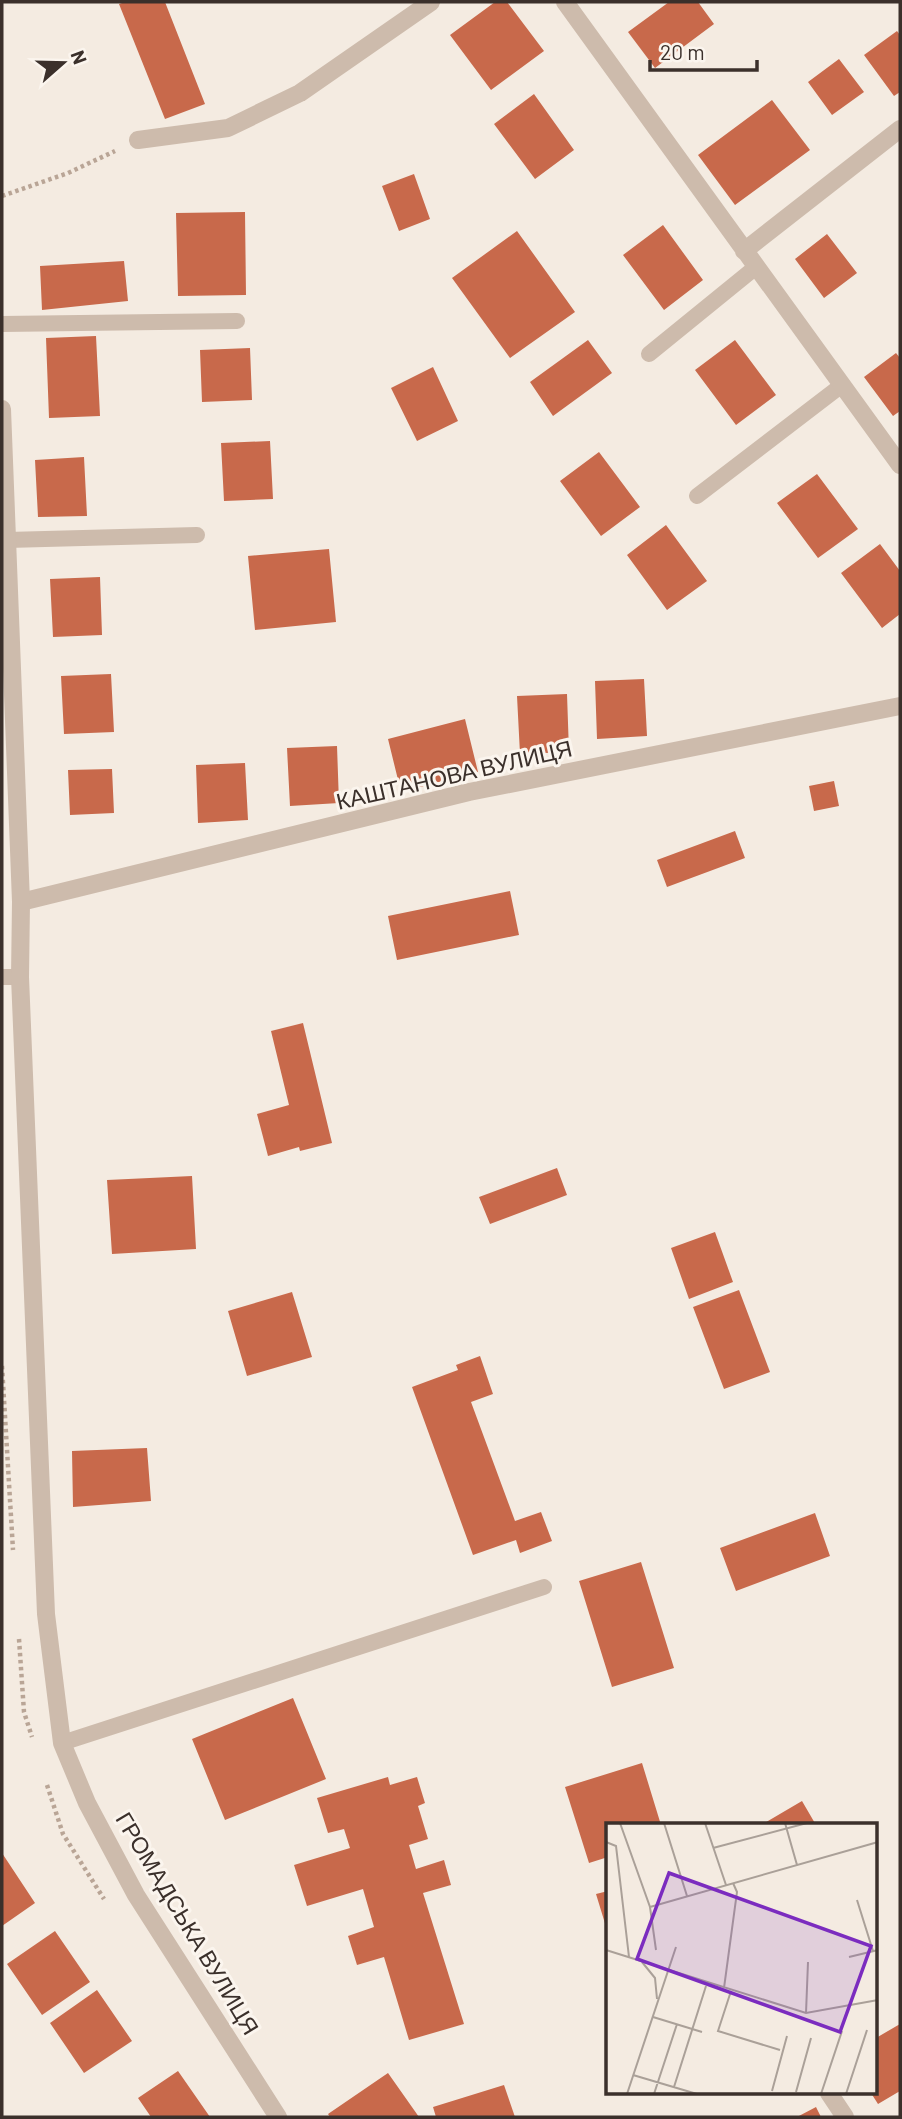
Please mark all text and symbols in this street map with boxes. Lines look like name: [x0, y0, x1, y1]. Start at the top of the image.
north arrow: [28, 28, 98, 98]
scale bar: [650, 28, 757, 72]
text: 20 m: [660, 39, 705, 64]
text: N: [66, 47, 92, 67]
street label: КАШТАНОВА ВУЛИЦЯ: [333, 733, 575, 815]
street label: ГРОМАДСЬКА ВУЛИЦЯ: [110, 1807, 266, 2039]
inset map: [606, 1823, 878, 2094]

